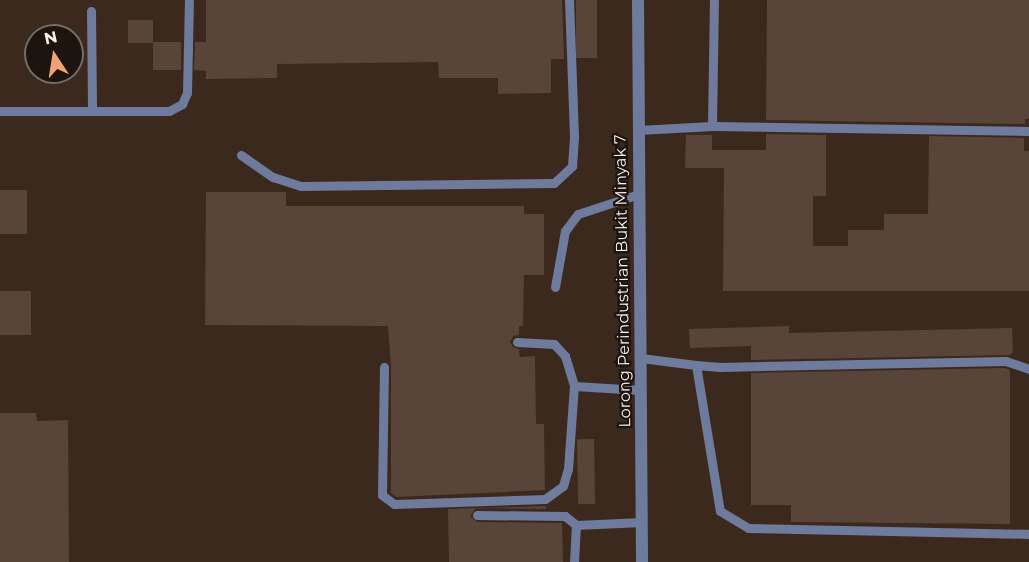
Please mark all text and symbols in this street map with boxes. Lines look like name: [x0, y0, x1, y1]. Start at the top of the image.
north arrow: [24, 24, 84, 84]
text: N: [42, 27, 59, 48]
street label: Lorong Perindustrian Bukit Minyak 7: [611, 134, 635, 428]

